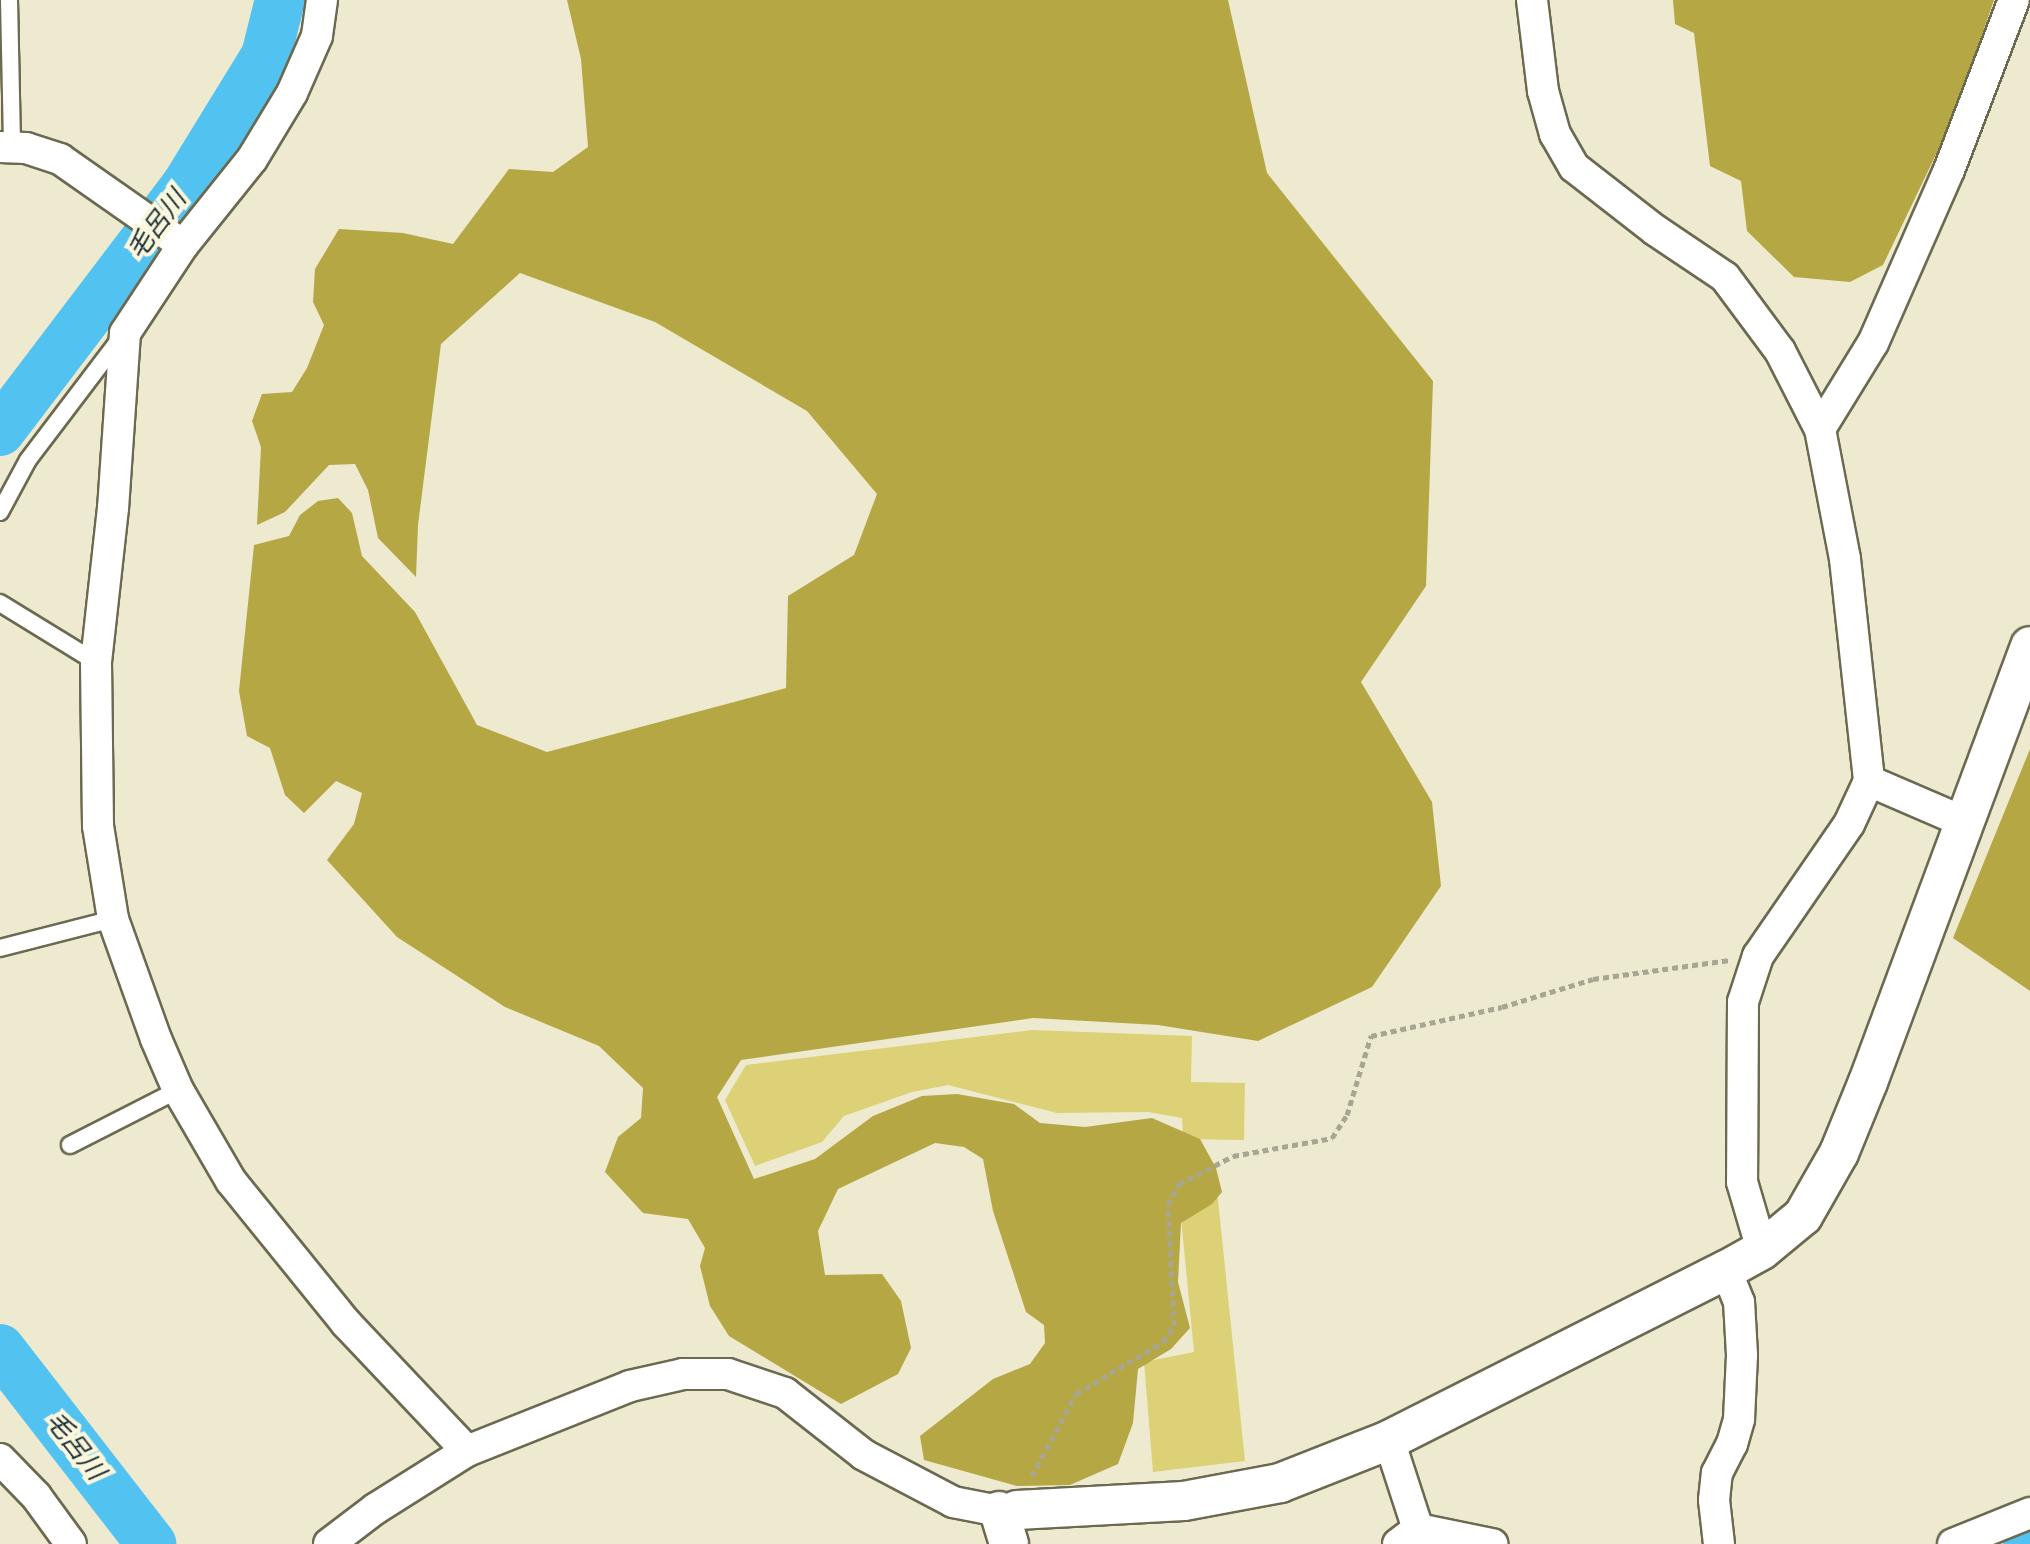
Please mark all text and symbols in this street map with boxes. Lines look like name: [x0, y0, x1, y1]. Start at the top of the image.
water label: 毛呂川: [121, 184, 193, 266]
water label: 毛呂川: [39, 1406, 111, 1486]

